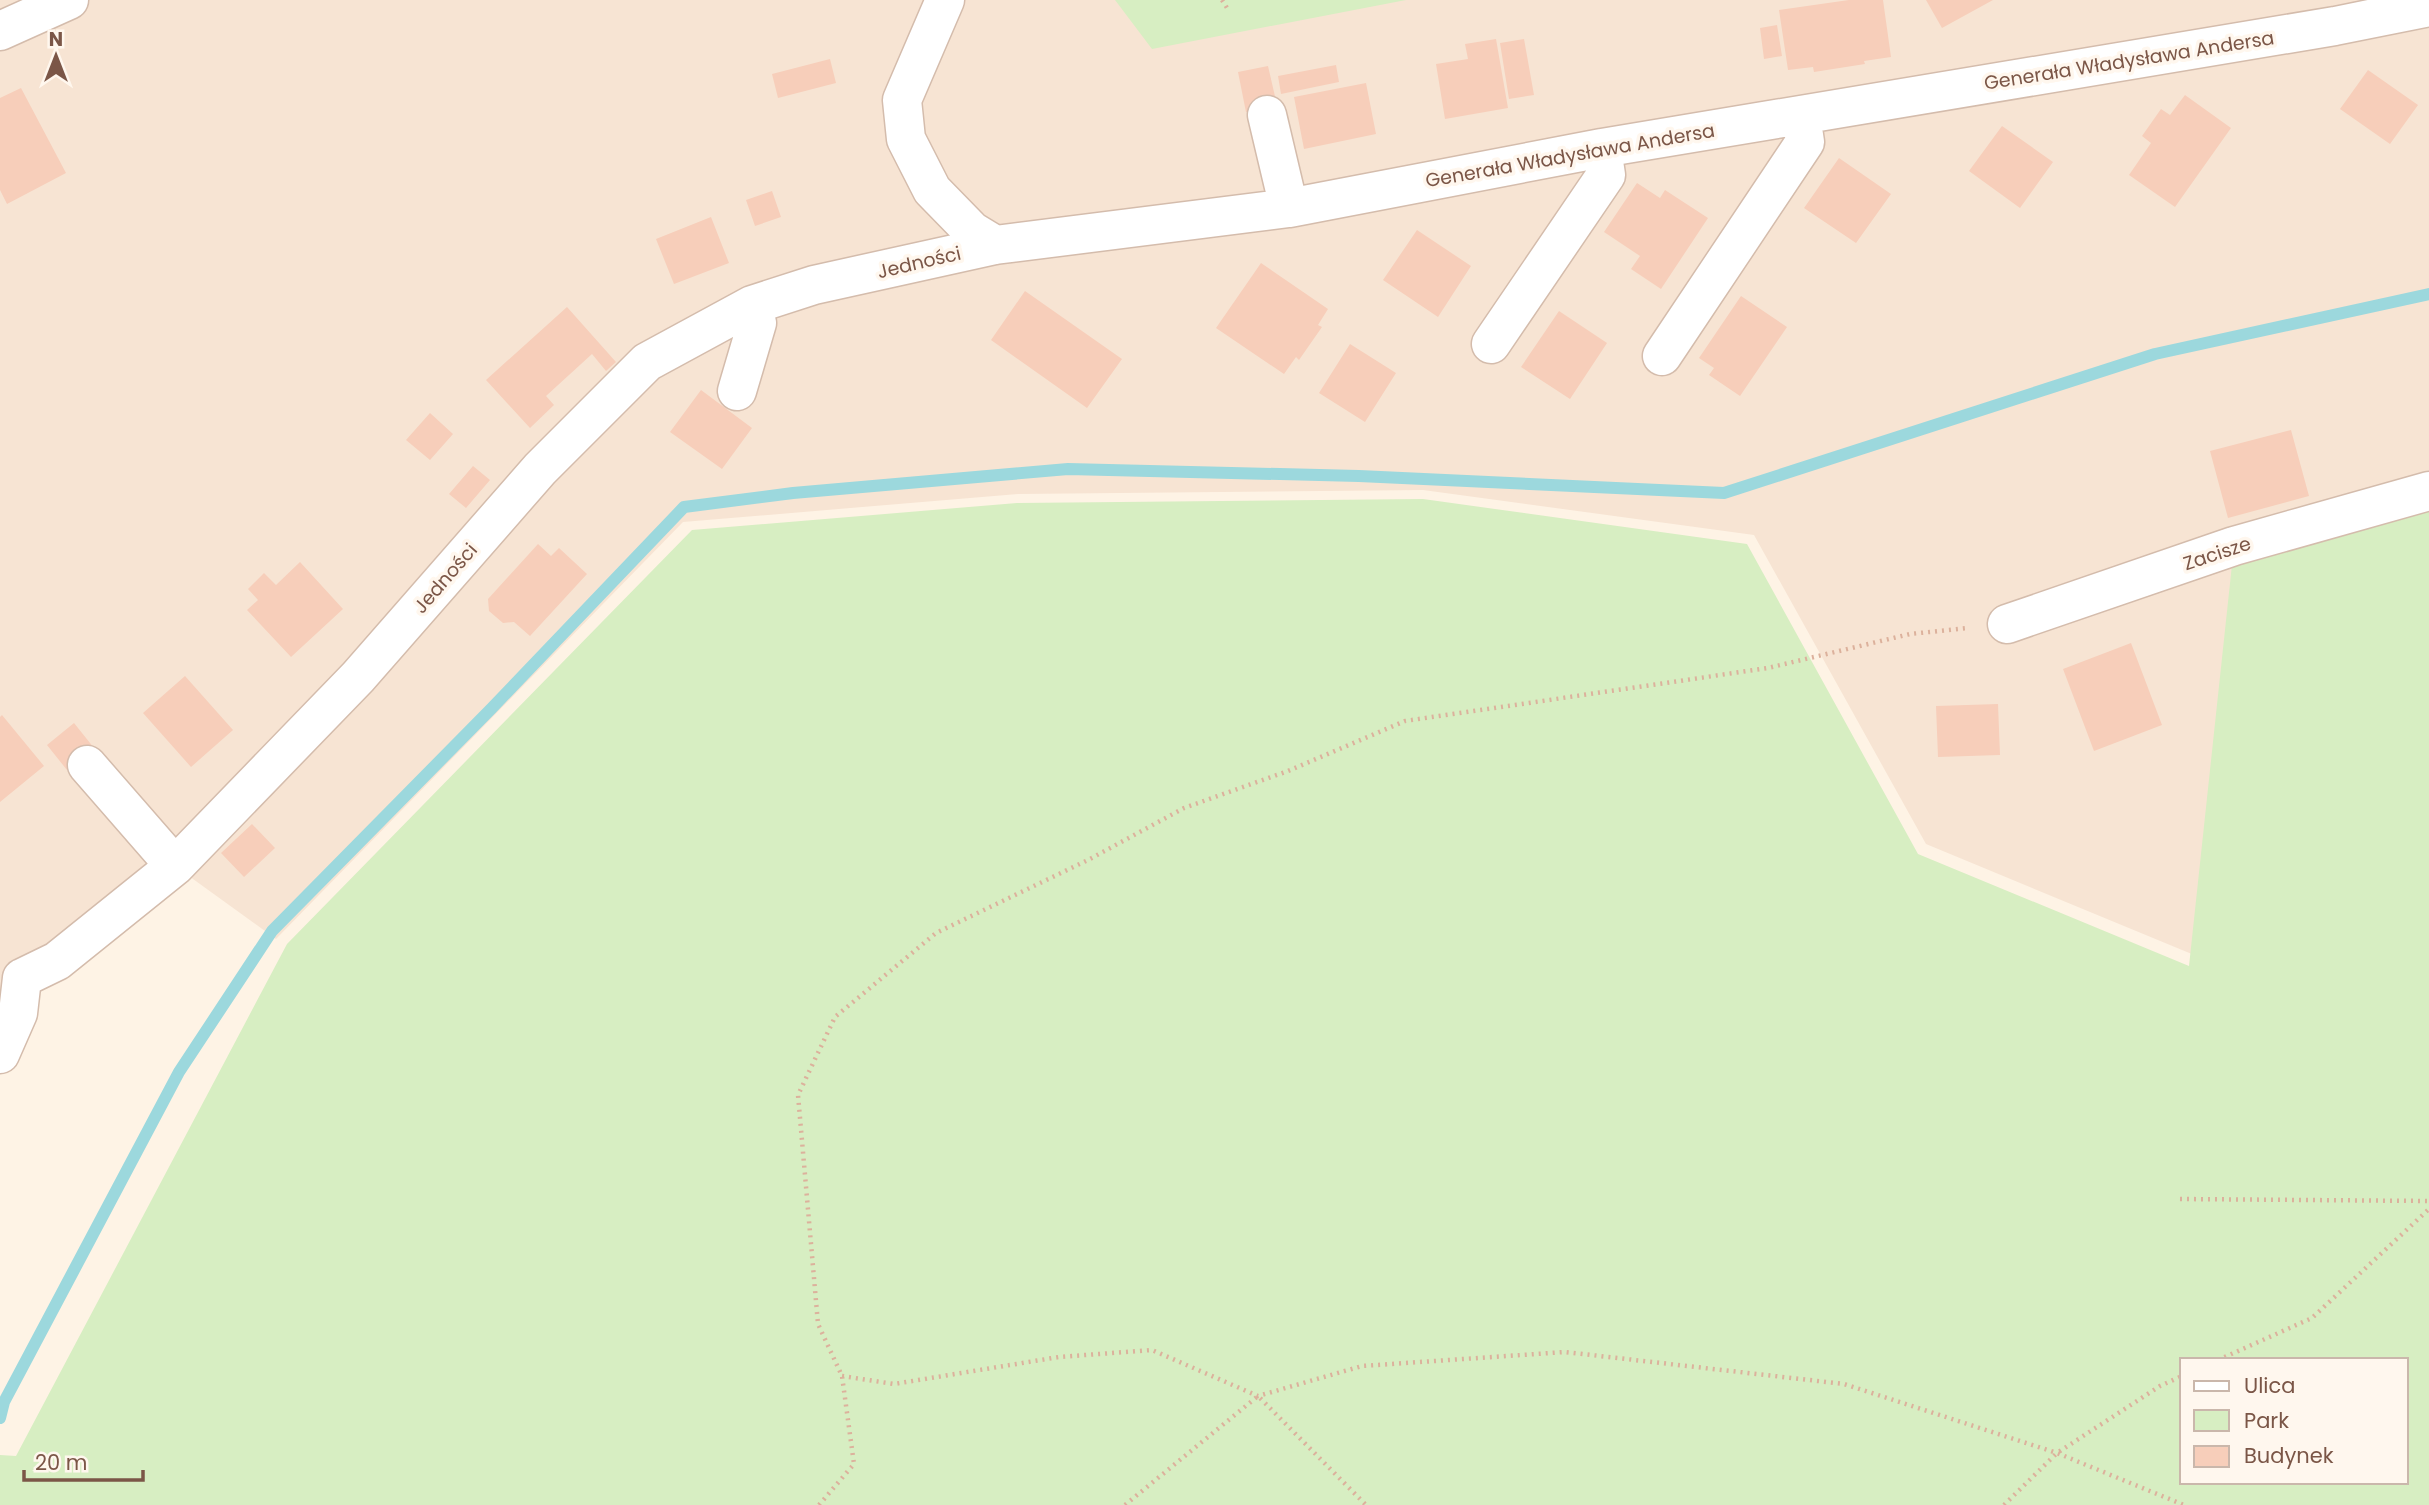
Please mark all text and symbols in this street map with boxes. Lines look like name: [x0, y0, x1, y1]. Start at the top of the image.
north arrow: [21, 21, 91, 91]
street label: Generała Władysława Andersa: [1982, 24, 2276, 97]
text: N: [49, 26, 63, 53]
street label: Generała Władysława Andersa: [1423, 117, 1717, 194]
street label: Jedności: [875, 240, 964, 285]
street label: Zacisze: [2180, 530, 2254, 577]
street label: Jedności: [407, 537, 483, 619]
legend: [2180, 1358, 2408, 1484]
text: Ulica: [2244, 1371, 2295, 1400]
text: Park: [2244, 1406, 2289, 1435]
scale bar: [24, 1438, 144, 1482]
text: Budynek: [2244, 1441, 2334, 1470]
text: 20 m: [35, 1448, 88, 1477]

